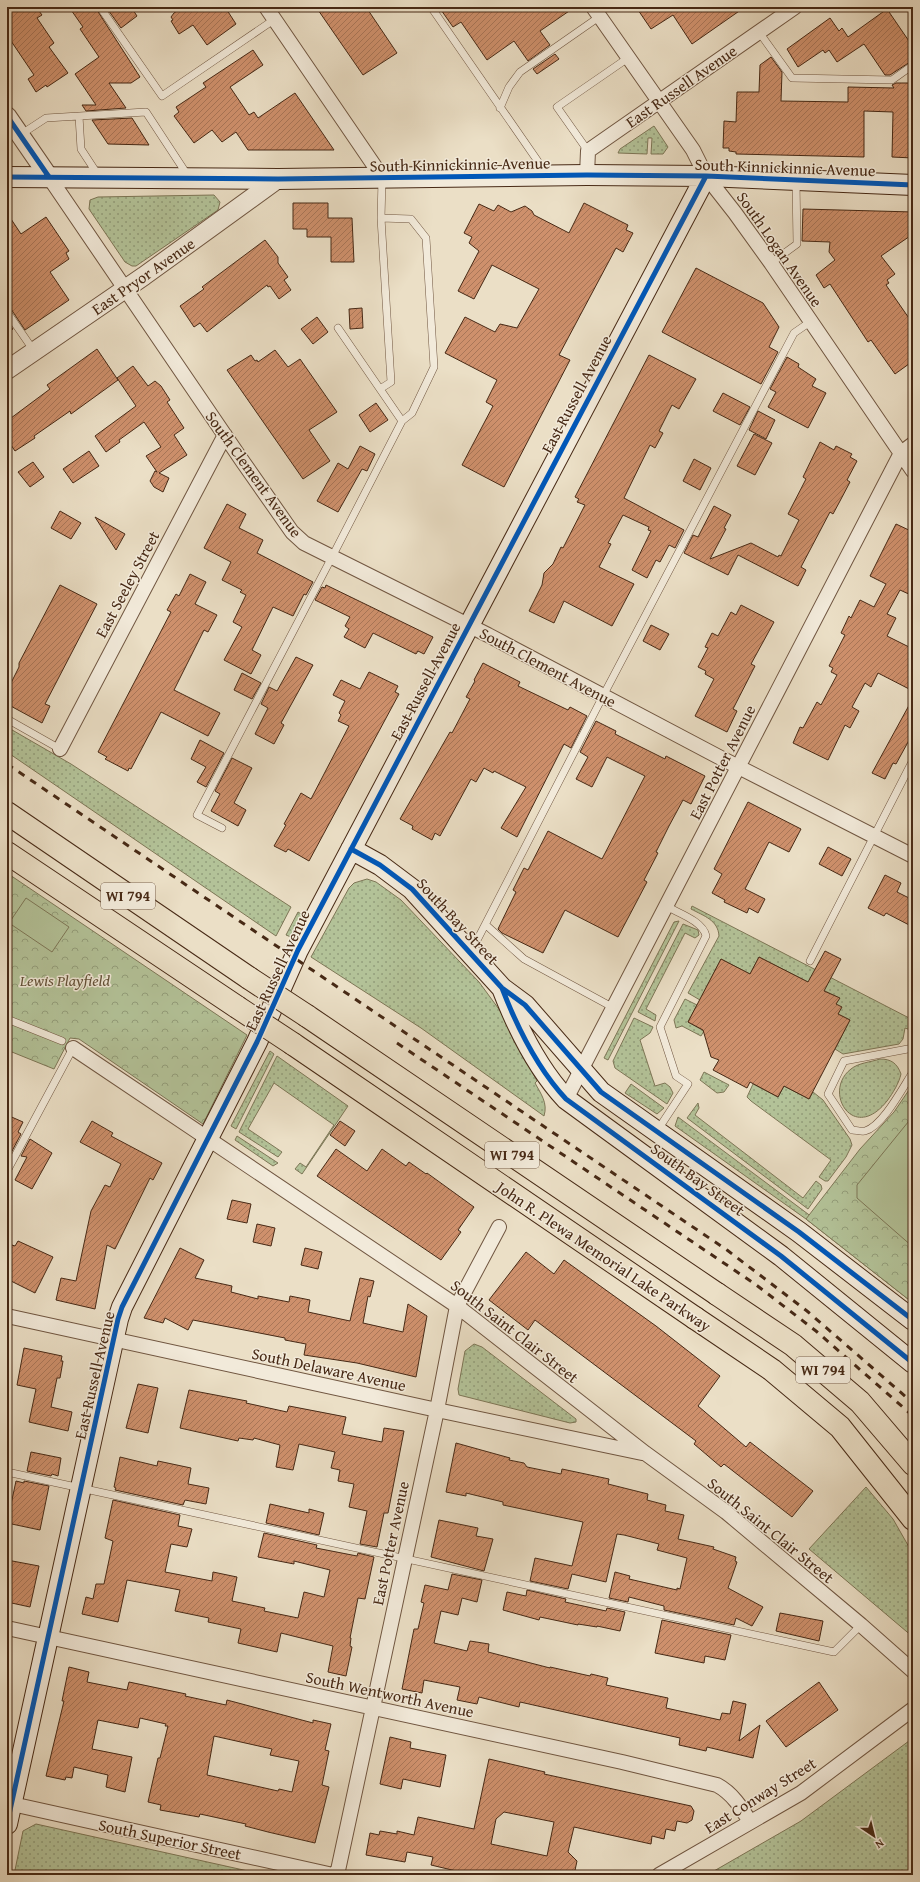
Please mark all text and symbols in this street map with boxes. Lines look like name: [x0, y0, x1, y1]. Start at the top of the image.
street label: East Russell Avenue: [620, 39, 742, 133]
street label: South Kinnickinnic Avenue: [369, 150, 551, 178]
street label: South Kinnickinnic Avenue: [694, 152, 876, 182]
street label: South Logan Avenue: [731, 186, 829, 312]
street label: East Pryor Avenue: [86, 231, 200, 321]
street label: East Russell Avenue: [535, 331, 617, 457]
street label: South Clement Avenue: [200, 406, 308, 542]
street label: East Seeley Street: [89, 526, 165, 642]
street label: East Russell Avenue: [384, 618, 466, 744]
street label: South Clement Avenue: [476, 621, 620, 713]
street label: East Potter Avenue: [683, 700, 761, 824]
street label: South Bay Street: [411, 872, 505, 970]
road number: WI 794: [101, 883, 155, 909]
street label: East Russell Avenue: [238, 906, 316, 1034]
park label: Lewis Playfield: [19, 968, 111, 992]
street label: South Bay Street: [646, 1137, 750, 1222]
road number: WI 794: [485, 1142, 539, 1168]
street label: John R. Plewa Memorial Lake Parkway: [490, 1174, 716, 1337]
street label: South Saint Clair Street: [446, 1273, 584, 1389]
street label: East Russell Avenue: [68, 1309, 120, 1441]
street label: South Delaware Avenue: [250, 1341, 408, 1397]
road number: WI 794: [796, 1357, 850, 1383]
street label: South Saint Clair Street: [703, 1471, 840, 1589]
street label: East Potter Avenue: [365, 1479, 415, 1607]
street label: South Wentworth Avenue: [304, 1664, 476, 1724]
street label: East Conway Street: [700, 1751, 821, 1839]
street label: South Superior Street: [96, 1812, 244, 1866]
north arrow: [854, 1816, 894, 1856]
text: N: [872, 1836, 887, 1853]

